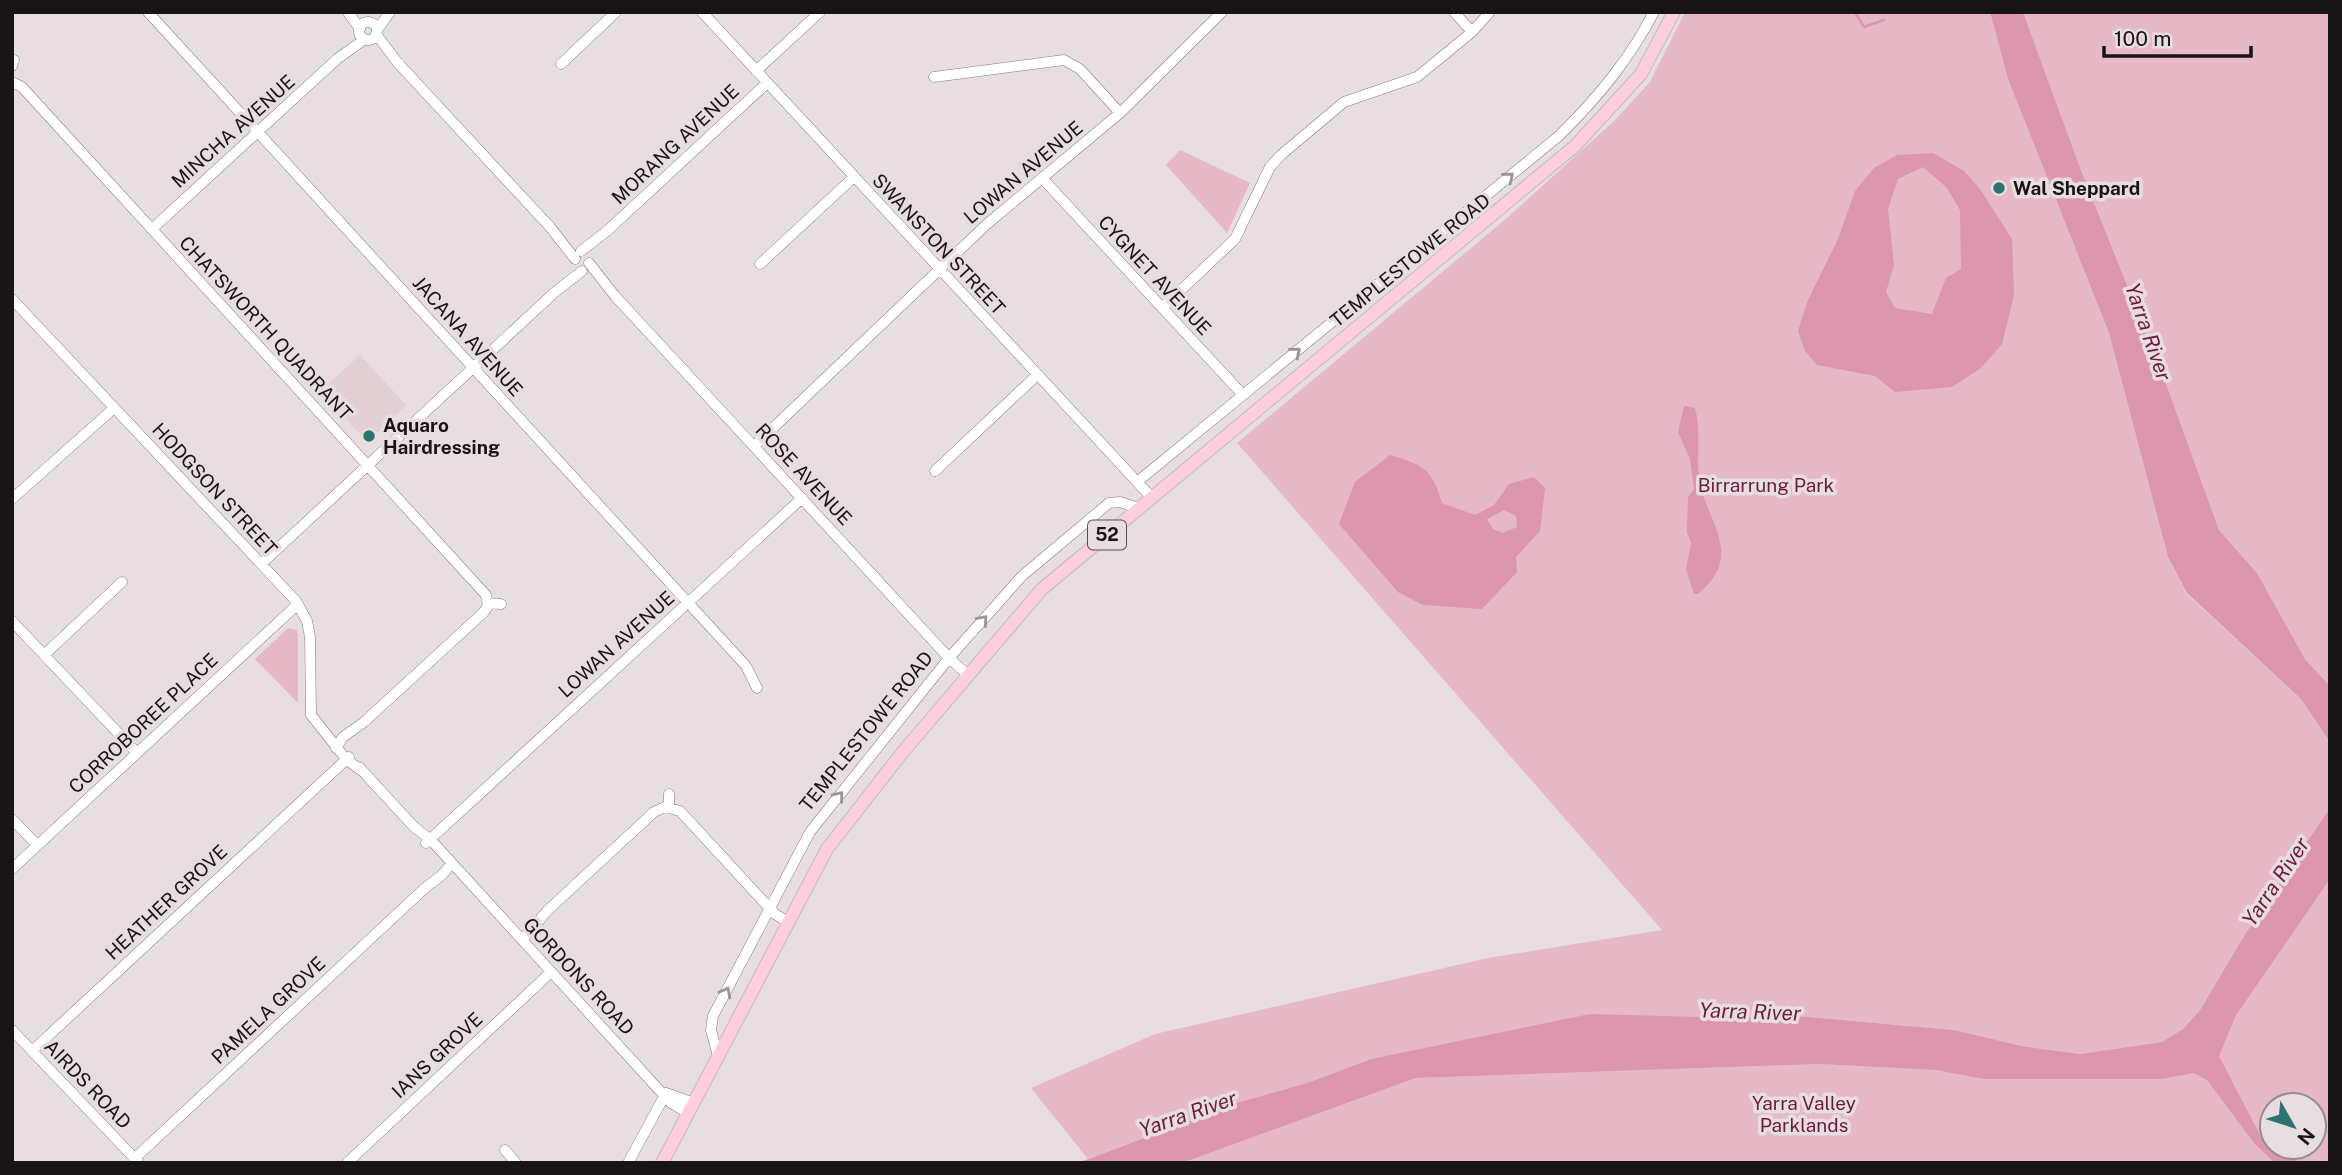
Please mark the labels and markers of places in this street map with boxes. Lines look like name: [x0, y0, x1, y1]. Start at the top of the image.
place label: Wal Sheppard: [2013, 177, 2140, 199]
marker: Wal Sheppard: [1991, 180, 2007, 196]
place label: Aquaro Hairdressing: [383, 414, 500, 458]
marker: Aquaro Hairdressing: [361, 428, 377, 444]

